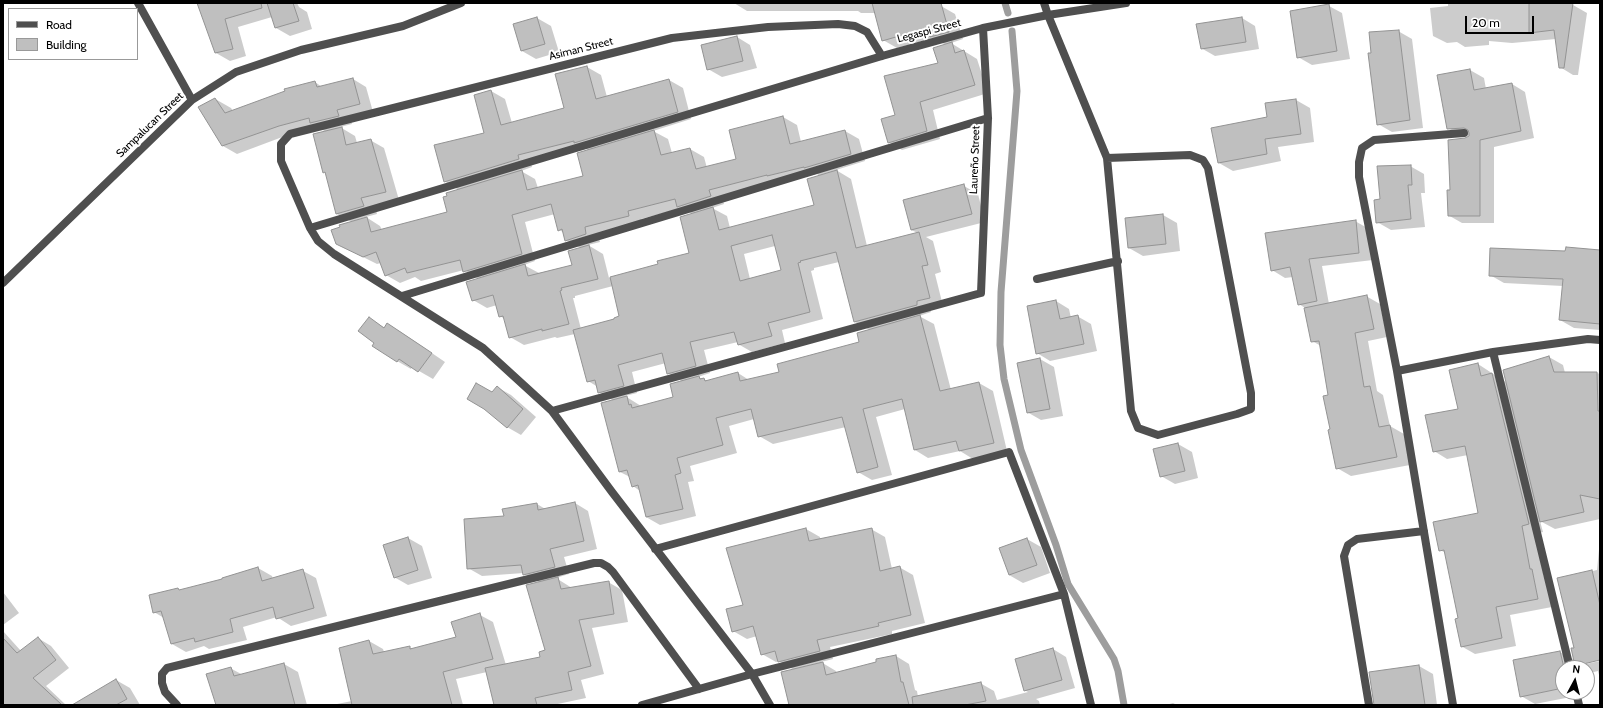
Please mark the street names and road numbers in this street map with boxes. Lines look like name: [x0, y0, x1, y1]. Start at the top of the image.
street label: Legaspi Street: [896, 16, 962, 46]
street label: Asiman Street: [548, 35, 614, 63]
street label: Sampalucan Street: [114, 90, 186, 160]
street label: Laureño Street: [967, 126, 983, 194]

